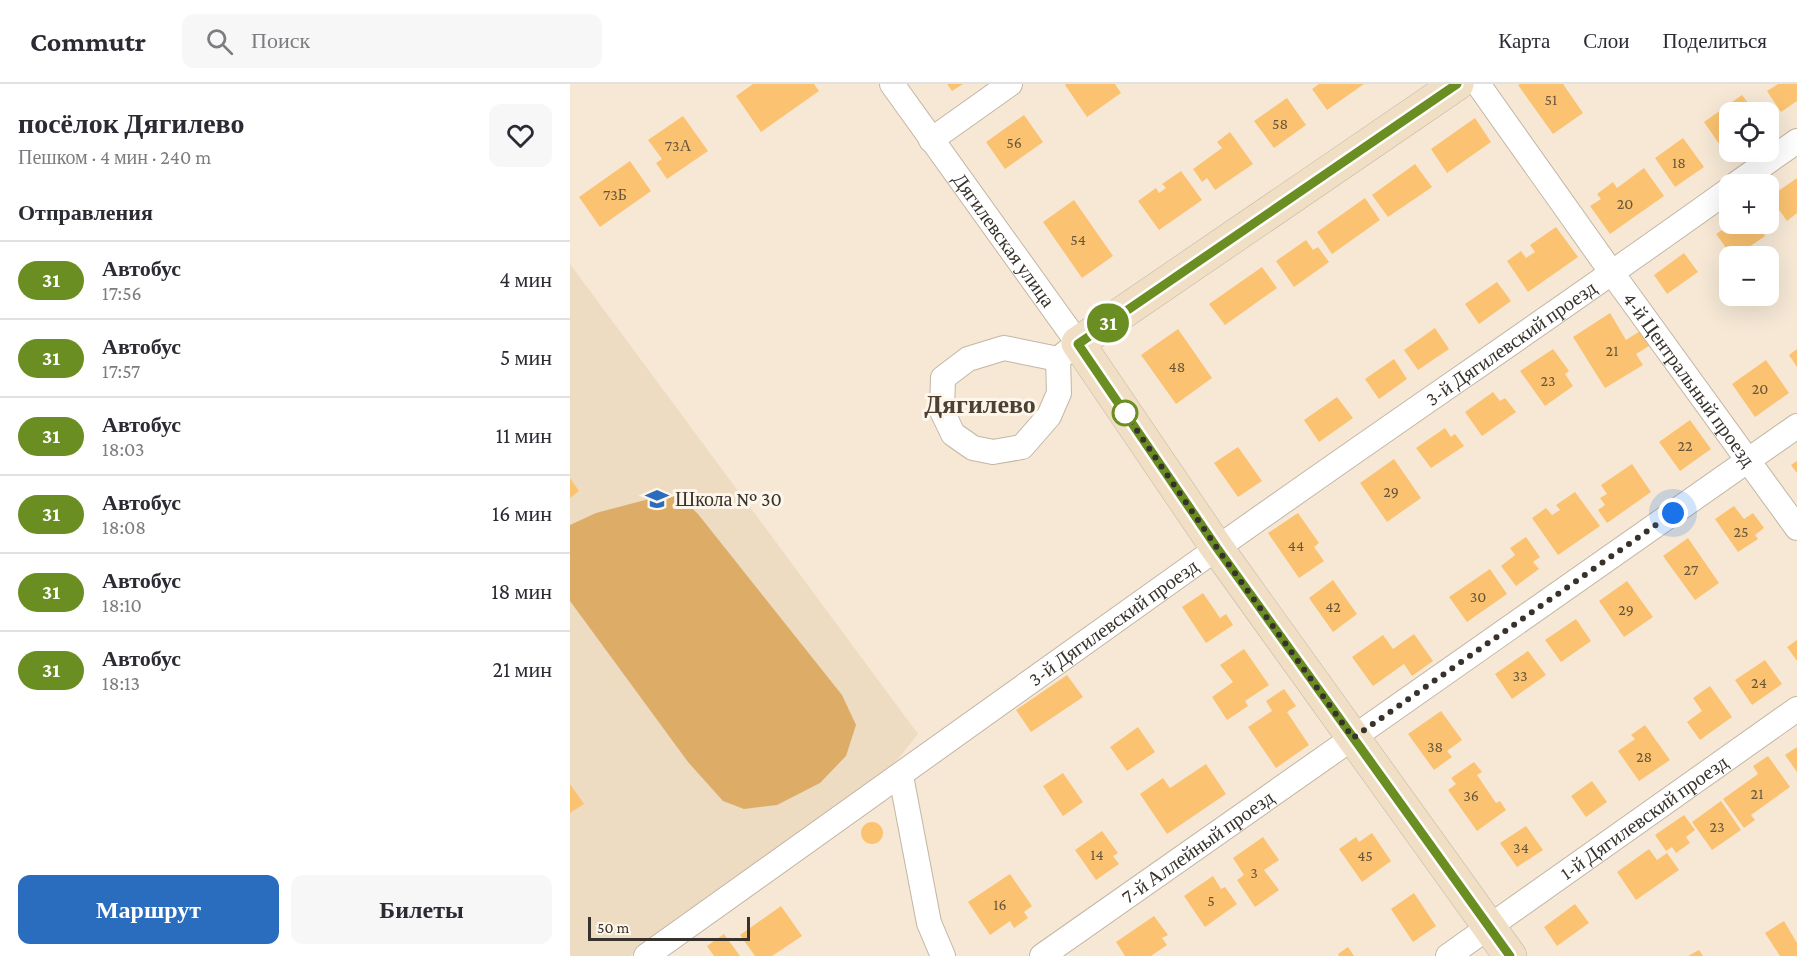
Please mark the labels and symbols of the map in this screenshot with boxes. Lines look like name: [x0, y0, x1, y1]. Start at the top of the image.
house number: 51: [1545, 91, 1557, 108]
house number: 58: [1272, 115, 1288, 132]
house number: 56: [1006, 134, 1022, 151]
house number: 73А: [665, 137, 692, 154]
house number: 18: [1672, 154, 1686, 171]
street label: Дягилевская улица: [948, 169, 1060, 311]
house number: 73Б: [603, 186, 627, 203]
house number: 20: [1617, 195, 1633, 212]
house number: 54: [1070, 231, 1086, 248]
street label: 3-й Дягилевский проезд: [1421, 276, 1601, 410]
street label: 4-й Центральный проезд: [1619, 288, 1760, 471]
line badge: 31: [1081, 304, 1135, 342]
house number: 21: [1606, 342, 1618, 359]
house number: 48: [1169, 358, 1185, 375]
house number: 23: [1540, 372, 1556, 389]
house number: 20: [1752, 380, 1768, 397]
district label: Дягилево: [924, 390, 1036, 419]
unlabelled marker: [1112, 400, 1138, 426]
house number: 22: [1677, 437, 1693, 454]
house number: 29: [1383, 483, 1399, 500]
school or university icon: Школа № 30: [644, 486, 670, 512]
place label: Школа № 30: [675, 488, 782, 510]
your location: [1658, 498, 1688, 528]
house number: 25: [1733, 523, 1749, 540]
house number: 44: [1288, 537, 1304, 554]
street label: 3-й Дягилевский проезд: [1024, 555, 1203, 690]
house number: 27: [1684, 561, 1699, 578]
house number: 30: [1470, 588, 1486, 605]
house number: 42: [1325, 598, 1341, 615]
house number: 29: [1618, 601, 1634, 618]
house number: 33: [1512, 667, 1528, 684]
house number: 24: [1751, 674, 1767, 691]
house number: 38: [1427, 738, 1443, 755]
house number: 28: [1636, 748, 1652, 765]
street label: 1-й Дягилевский проезд: [1556, 751, 1732, 884]
house number: 21: [1751, 785, 1763, 802]
street label: 7-й Аллейный проезд: [1117, 786, 1278, 908]
house number: 36: [1463, 787, 1479, 804]
house number: 23: [1709, 818, 1725, 835]
house number: 34: [1513, 839, 1529, 856]
house number: 14: [1090, 846, 1104, 863]
house number: 45: [1357, 847, 1373, 864]
house number: 3: [1250, 864, 1258, 881]
house number: 5: [1207, 892, 1215, 909]
house number: 16: [993, 896, 1007, 913]
scale bar: [588, 914, 750, 942]

